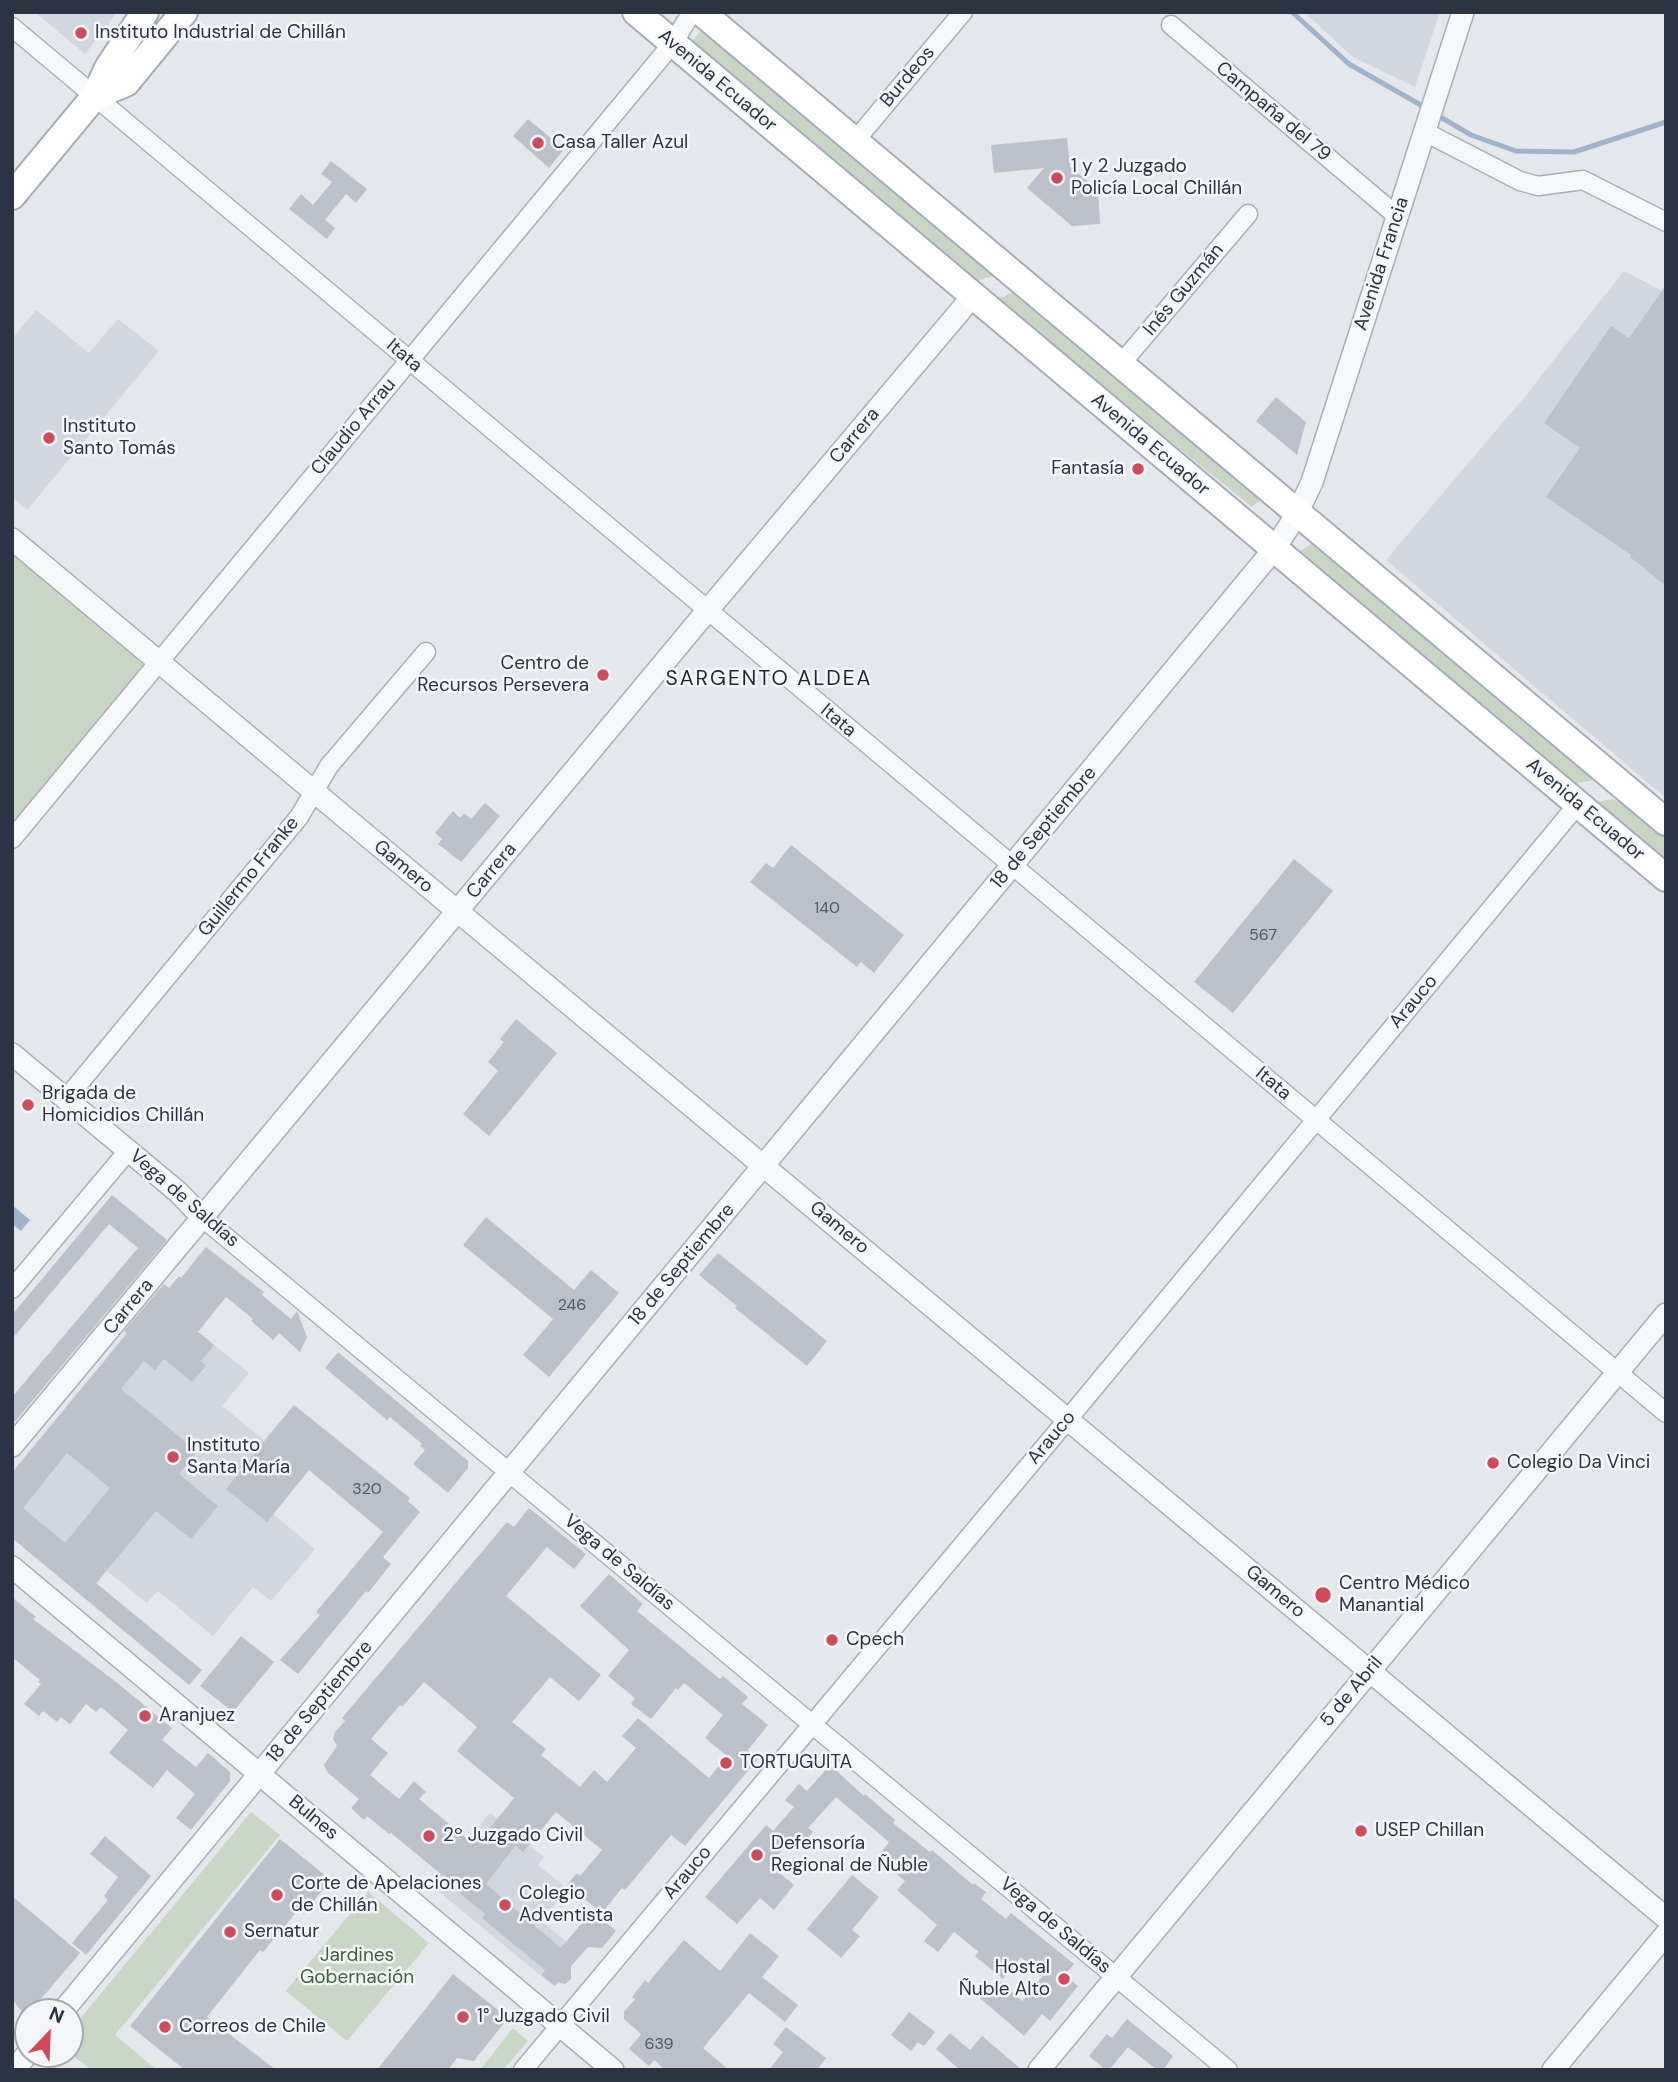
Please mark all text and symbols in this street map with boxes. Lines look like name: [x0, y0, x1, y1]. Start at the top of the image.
place label: Instituto Industrial de Chillán: [95, 22, 346, 44]
marker: Instituto Industrial de Chillán: [73, 25, 89, 41]
street label: Avenida Ecuador: [653, 25, 781, 137]
street label: Burdeos: [876, 42, 940, 112]
street label: Campaña del 79: [1211, 57, 1335, 167]
place label: Casa Taller Azul: [552, 132, 688, 154]
marker: Casa Taller Azul: [530, 135, 546, 151]
place label: 1 y 2 Juzgado Policía Local Chillán: [1071, 156, 1242, 200]
marker: 1 y 2 Juzgado Policía Local Chillán: [1049, 170, 1065, 186]
street label: Avenida Francia: [1350, 194, 1414, 334]
street label: Inés Guzmán: [1139, 239, 1229, 341]
street label: Itata: [381, 334, 427, 378]
street label: Claudio Arrau: [307, 374, 401, 480]
street label: Avenida Ecuador: [1086, 389, 1214, 501]
street label: Carrera: [825, 403, 885, 469]
place label: Instituto Santo Tomás: [63, 416, 176, 460]
marker: Instituto Santo Tomás: [41, 430, 57, 446]
place label: Fantasía: [1051, 458, 1124, 480]
marker: Fantasía: [1130, 461, 1146, 477]
place label: Centro de Recursos Persevera: [417, 653, 589, 697]
district label: SARGENTO ALDEA: [667, 666, 871, 692]
marker: Centro de Recursos Persevera: [595, 667, 611, 683]
street label: Itata: [815, 699, 861, 743]
street label: Avenida Ecuador: [1521, 754, 1649, 866]
street label: 18 de Septiembre: [986, 762, 1102, 894]
street label: Guillermo Franke: [194, 813, 304, 941]
street label: Gamero: [369, 836, 437, 898]
street label: Carrera: [462, 838, 522, 904]
house number: 140: [814, 899, 840, 919]
house number: 567: [1249, 926, 1277, 946]
street label: Arauco: [1385, 971, 1443, 1033]
street label: Itata: [1250, 1062, 1296, 1106]
place label: Brigada de Homicidios Chillán: [42, 1083, 204, 1127]
marker: Brigada de Homicidios Chillán: [20, 1097, 36, 1113]
street label: Vega de Saldías: [125, 1145, 243, 1253]
street label: Gamero: [805, 1197, 873, 1259]
street label: 18 de Septiembre: [624, 1199, 740, 1331]
street label: Carrera: [99, 1274, 159, 1340]
house number: 246: [558, 1296, 586, 1316]
street label: Arauco: [1023, 1407, 1081, 1469]
place label: Instituto Santa María: [187, 1435, 290, 1479]
marker: Instituto Santa María: [165, 1449, 181, 1465]
place label: Colegio Da Vinci: [1507, 1452, 1650, 1474]
marker: Colegio Da Vinci: [1485, 1455, 1501, 1471]
house number: 320: [352, 1480, 382, 1500]
street label: Vega de Saldías: [559, 1510, 679, 1616]
street label: Gamero: [1241, 1561, 1309, 1623]
place label: Centro Médico Manantial: [1339, 1573, 1470, 1617]
marker: Centro Médico Manantial: [1313, 1585, 1333, 1605]
place label: Cpech: [846, 1629, 904, 1651]
marker: Cpech: [824, 1632, 840, 1648]
street label: 18 de Septiembre: [262, 1636, 378, 1768]
street label: 5 de Abril: [1316, 1652, 1388, 1732]
place label: Aranjuez: [159, 1705, 235, 1727]
marker: Aranjuez: [137, 1708, 153, 1724]
place label: TORTUGUITA: [740, 1752, 852, 1774]
marker: TORTUGUITA: [718, 1755, 734, 1771]
street label: Bulnes: [284, 1791, 342, 1845]
place label: USEP Chillan: [1375, 1820, 1484, 1842]
marker: USEP Chillan: [1353, 1823, 1369, 1839]
place label: 2º Juzgado Civil: [443, 1825, 583, 1847]
marker: 2º Juzgado Civil: [421, 1828, 437, 1844]
place label: Defensoría Regional de Ñuble: [771, 1833, 928, 1877]
street label: Arauco: [659, 1842, 717, 1904]
marker: Defensoría Regional de Ñuble: [749, 1847, 765, 1863]
place label: Corte de Apelaciones de Chillán: [291, 1873, 482, 1917]
street label: Vega de Saldías: [995, 1873, 1115, 1979]
place label: Colegio Adventista: [519, 1883, 613, 1927]
marker: Corte de Apelaciones de Chillán: [269, 1887, 285, 1903]
marker: Colegio Adventista: [497, 1897, 513, 1913]
place label: Sernatur: [244, 1921, 319, 1943]
marker: Sernatur: [222, 1924, 238, 1940]
park label: Jardines Gobernación: [300, 1945, 414, 1989]
place label: Hostal Ñuble Alto: [959, 1957, 1050, 2001]
marker: Hostal Ñuble Alto: [1056, 1971, 1072, 1987]
north arrow: [14, 1998, 84, 2068]
text: N: [45, 2001, 68, 2029]
place label: 1° Juzgado Civil: [477, 2006, 610, 2028]
marker: 1° Juzgado Civil: [455, 2009, 471, 2025]
place label: Correos de Chile: [179, 2016, 326, 2038]
marker: Correos de Chile: [157, 2019, 173, 2035]
house number: 639: [644, 2035, 674, 2055]

